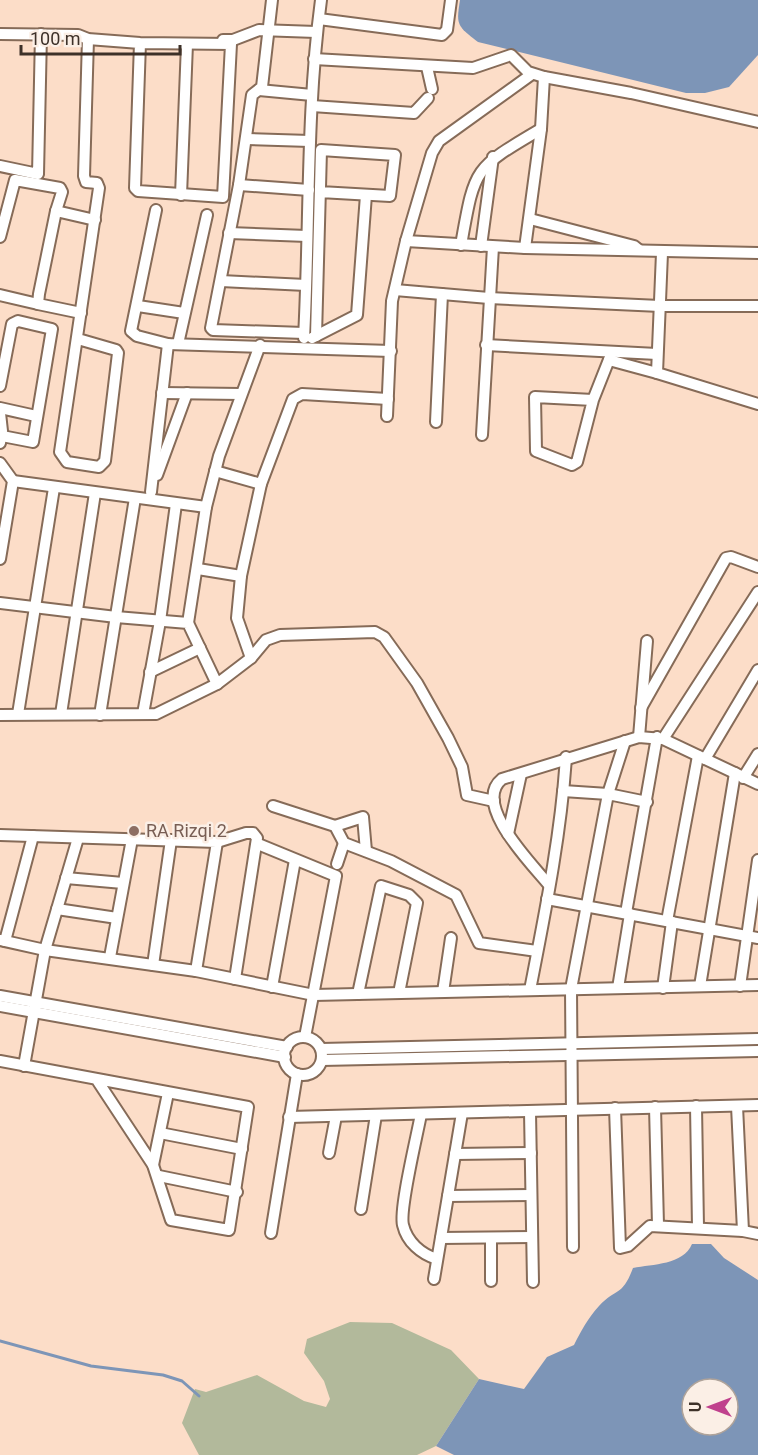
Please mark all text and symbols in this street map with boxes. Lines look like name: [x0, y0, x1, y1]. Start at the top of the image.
scale bar: [21, 18, 180, 56]
text: 100 m: [30, 28, 81, 49]
place label: RA Rizqi 2: [146, 820, 227, 841]
marker: RA Rizqi 2: [127, 824, 141, 838]
north arrow: [680, 1377, 740, 1437]
text: U: [686, 1402, 705, 1412]

